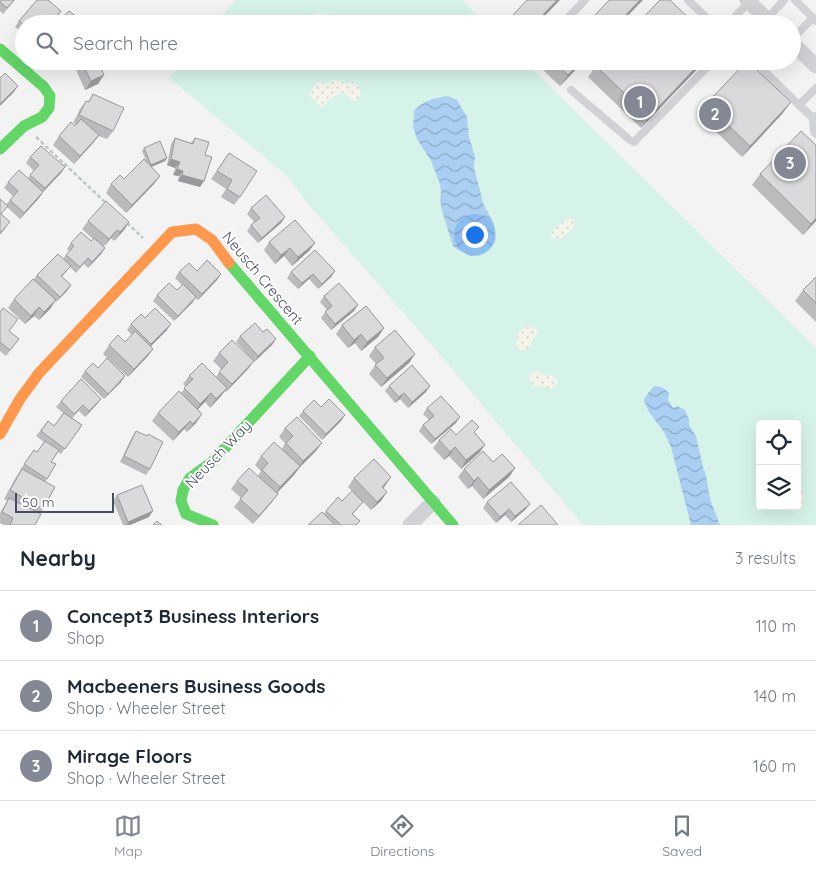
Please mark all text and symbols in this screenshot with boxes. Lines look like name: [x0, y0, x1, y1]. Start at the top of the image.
search box: [15, 15, 801, 70]
icon: search: [33, 29, 61, 57]
text: Search here: [73, 31, 178, 55]
pin: 1: [624, 83, 656, 121]
pin: 2: [699, 95, 731, 133]
pin: 3: [774, 144, 806, 182]
your location: [462, 222, 488, 248]
street label: Neusch Crescent: [218, 227, 308, 329]
street label: Neusch Way: [181, 416, 255, 492]
map controls: [756, 420, 801, 510]
button: locate: [756, 420, 801, 465]
button: layers: [756, 465, 801, 510]
scale bar: [15, 490, 114, 513]
text: 50 m: [22, 493, 55, 511]
text: Nearby: [20, 545, 96, 571]
text: 3 results: [735, 548, 796, 568]
text: Concept3 Business Interiors: [67, 604, 319, 628]
text: 1: [33, 616, 39, 636]
text: 110 m: [756, 616, 796, 636]
text: Shop: [67, 628, 104, 648]
text: Macbeeners Business Goods: [67, 674, 325, 698]
text: 2: [31, 686, 41, 706]
text: 140 m: [753, 686, 796, 706]
text: Shop · Wheeler Street: [67, 698, 226, 718]
text: Mirage Floors: [67, 744, 192, 768]
text: 3: [32, 756, 40, 776]
text: 160 m: [753, 756, 796, 776]
text: Shop · Wheeler Street: [67, 768, 226, 788]
tab: Map: [114, 812, 142, 860]
tab: Directions: [370, 812, 434, 860]
tab: Saved: [662, 812, 702, 860]

